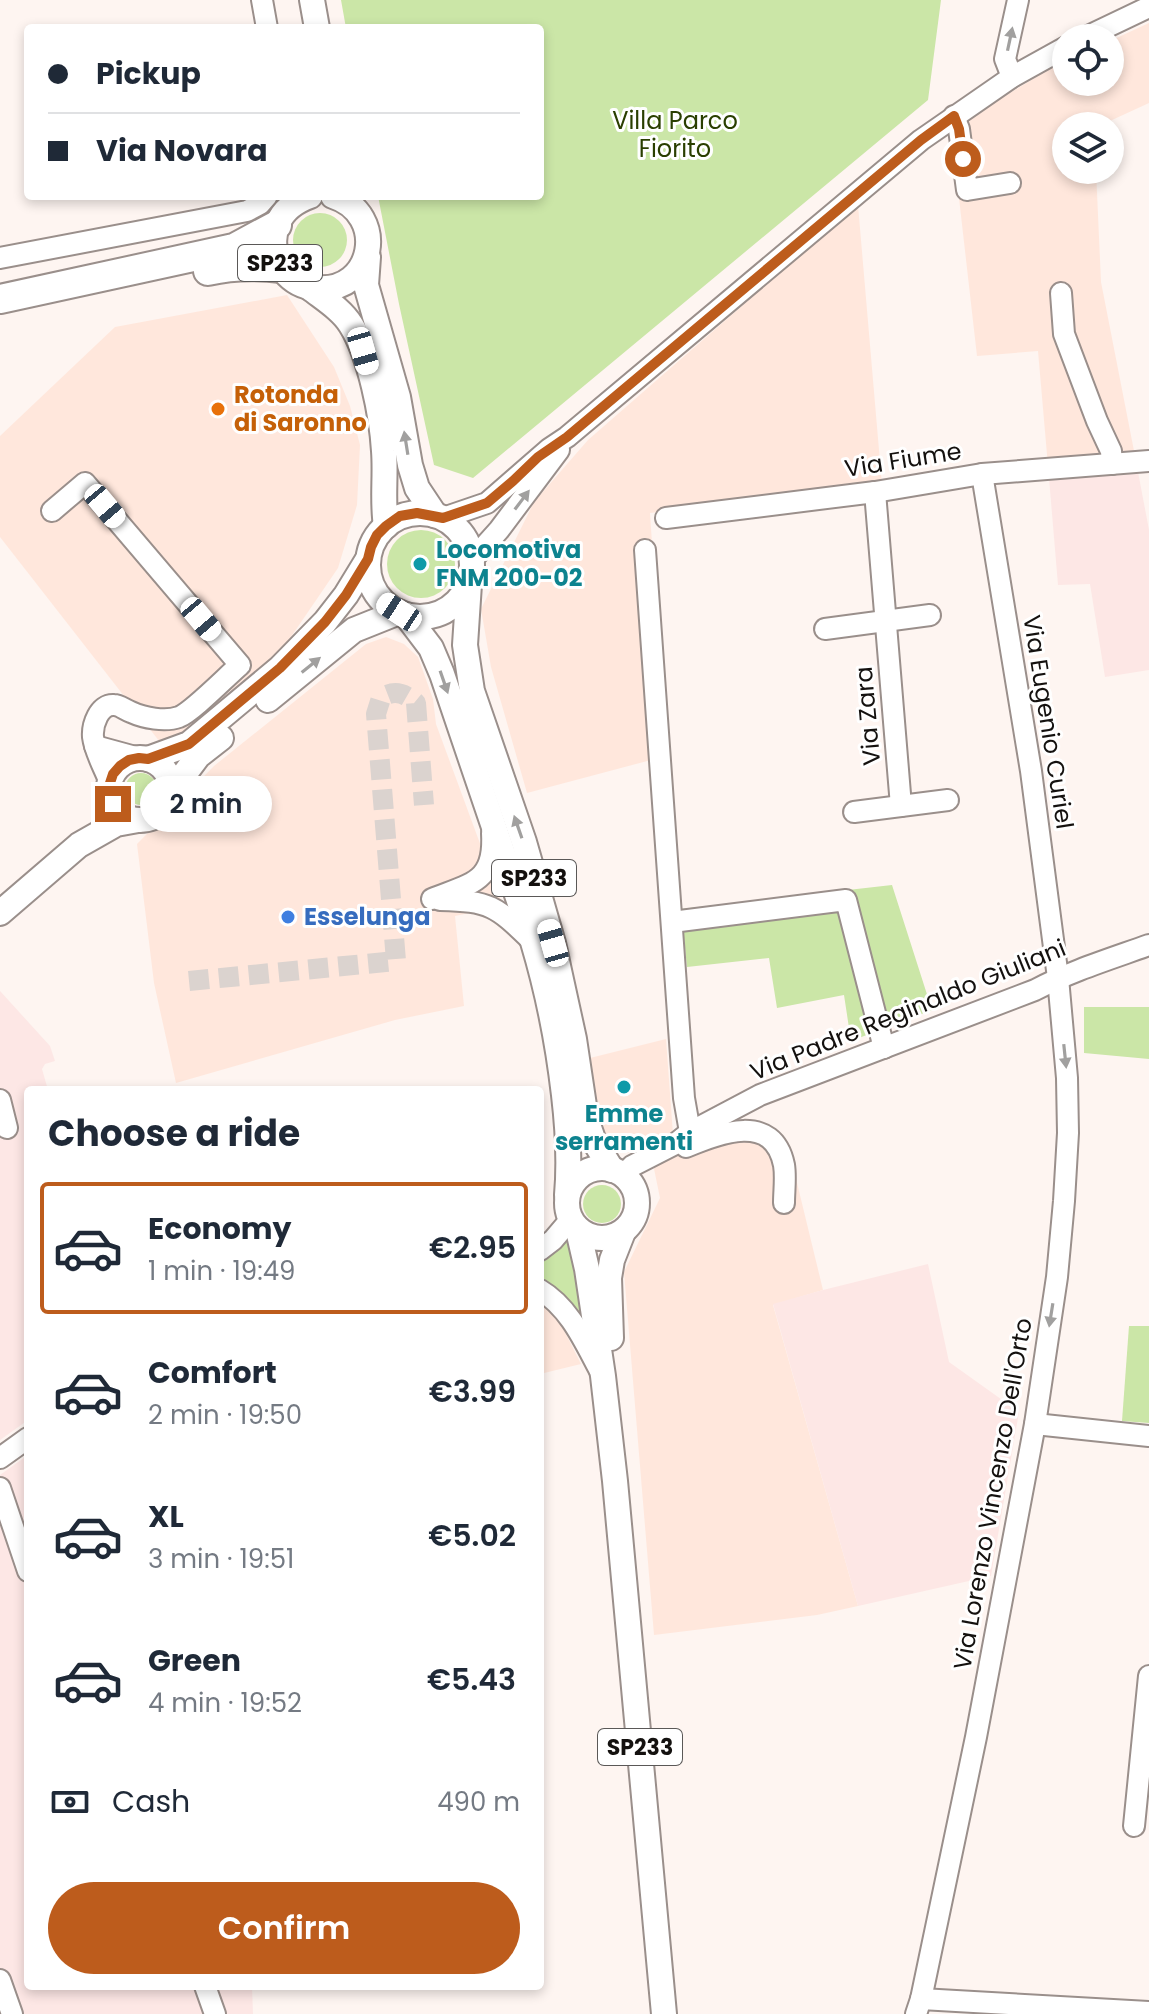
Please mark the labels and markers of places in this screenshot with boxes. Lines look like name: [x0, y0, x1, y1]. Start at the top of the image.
place label: Rotonda di Saronno: [234, 378, 367, 439]
marker: Rotonda di Saronno: [209, 400, 227, 418]
place label: Locomotiva FNM 200-02: [436, 533, 583, 594]
marker: Locomotiva FNM 200-02: [411, 555, 429, 573]
place label: Esselunga: [304, 900, 431, 933]
marker: Esselunga: [279, 908, 297, 926]
marker: Emme serramenti: [615, 1078, 633, 1096]
place label: Emme serramenti: [555, 1097, 693, 1158]

